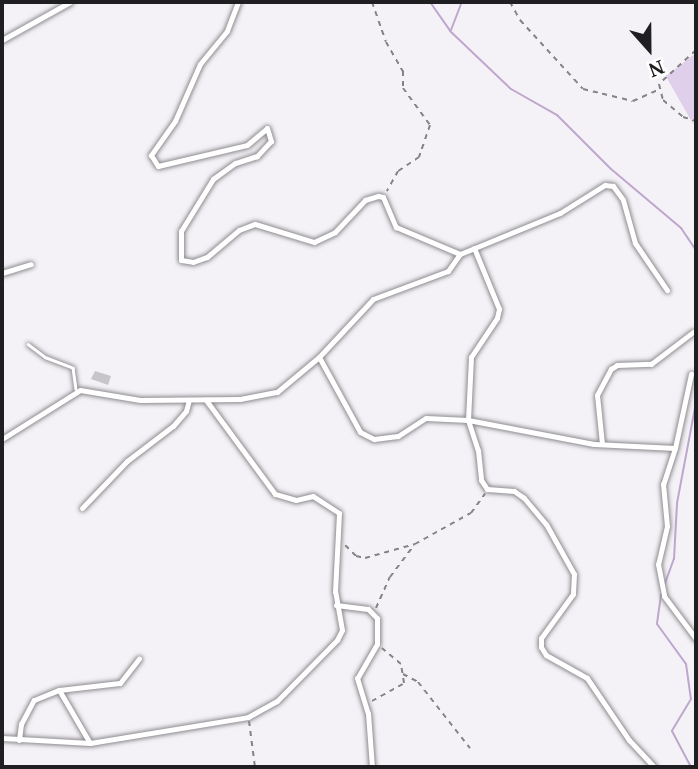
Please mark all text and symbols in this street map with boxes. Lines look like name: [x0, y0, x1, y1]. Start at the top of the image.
north arrow: [614, 14, 684, 84]
text: N: [645, 54, 668, 83]

